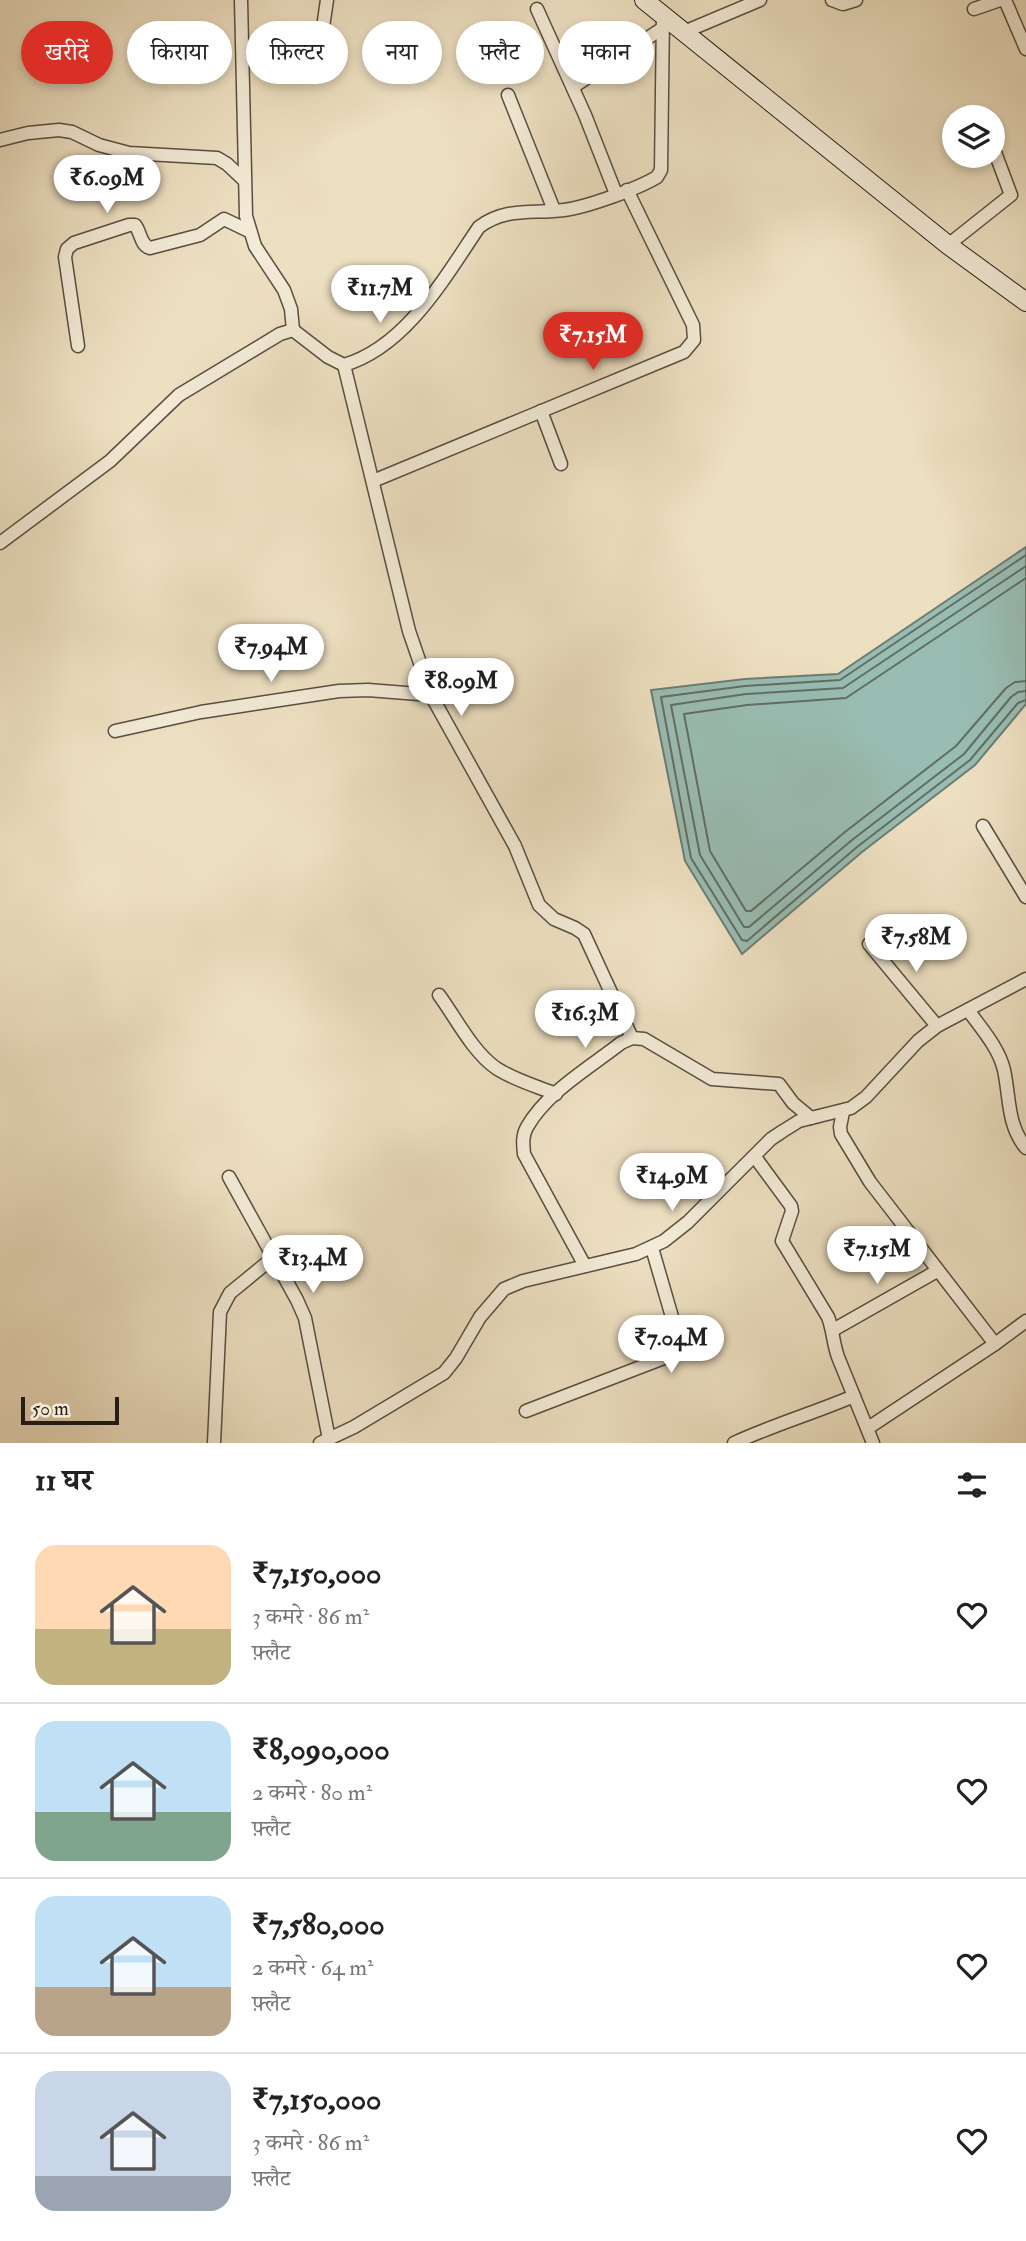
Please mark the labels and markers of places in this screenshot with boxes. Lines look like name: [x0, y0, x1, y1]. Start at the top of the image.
pin: ₹6.09M: [50, 156, 164, 215]
pin: ₹11.7M: [323, 266, 437, 325]
pin: ₹7.15M: [536, 312, 650, 372]
pin: ₹7.94M: [214, 624, 328, 684]
pin: ₹8.09M: [404, 658, 518, 718]
pin: ₹7.58M: [859, 914, 973, 974]
pin: ₹16.3M: [528, 990, 642, 1050]
pin: ₹14.9M: [615, 1154, 729, 1213]
pin: ₹7.15M: [820, 1226, 934, 1286]
pin: ₹13.4M: [256, 1236, 370, 1295]
pin: ₹7.04M: [614, 1316, 728, 1375]

